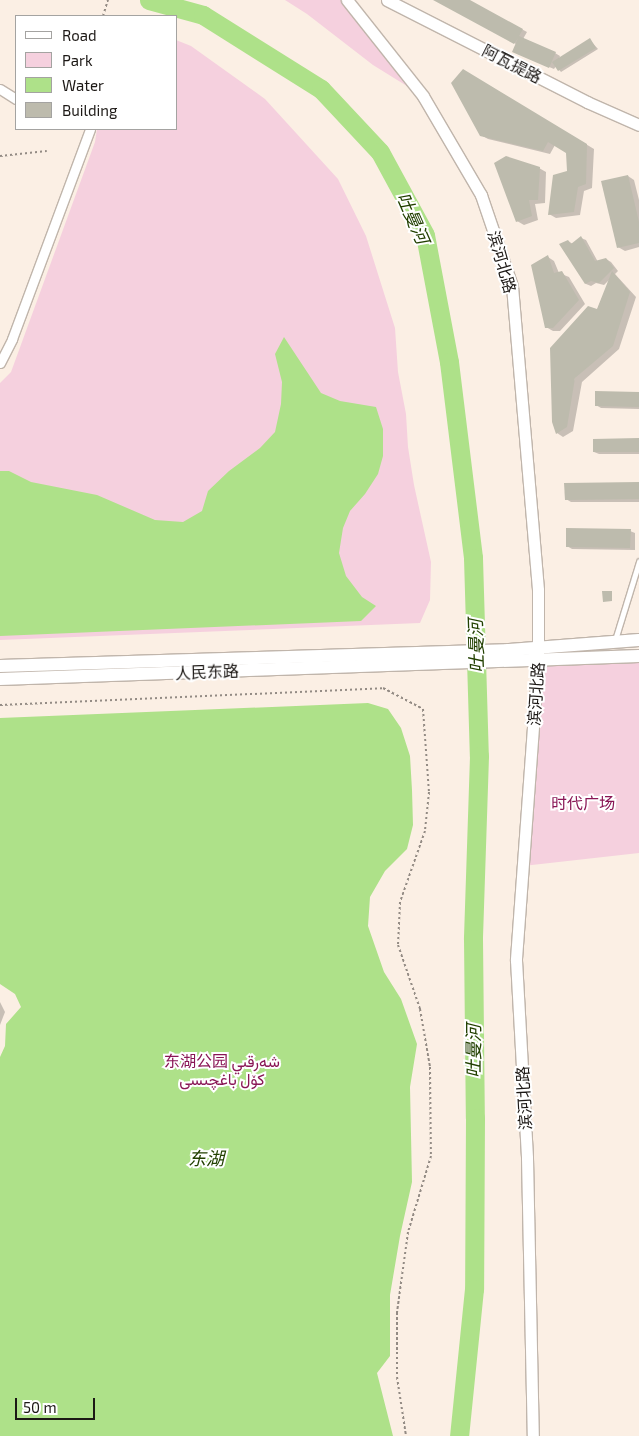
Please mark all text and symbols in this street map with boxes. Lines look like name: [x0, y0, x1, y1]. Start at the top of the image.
legend: [15, 15, 178, 130]
text: Road: [62, 26, 97, 44]
street label: 阿瓦提路: [479, 41, 545, 87]
text: Park: [62, 51, 93, 69]
text: Water: [62, 76, 104, 94]
text: Building: [62, 101, 117, 119]
water label: 吐曼河: [392, 189, 434, 247]
street label: 滨河北路: [484, 229, 520, 295]
water label: 吐曼河: [464, 619, 488, 673]
street label: 人民东路: [175, 661, 239, 683]
street label: 滨河北路: [524, 661, 548, 727]
park label: 时代广场: [551, 793, 615, 813]
water label: 吐曼河: [462, 1024, 484, 1078]
park label: 东湖公园 شەرقىي كۆل باغچىسى: [164, 1051, 280, 1089]
street label: 滨河北路: [513, 1066, 535, 1130]
water label: 东湖: [188, 1147, 224, 1169]
scale bar: [18, 1388, 98, 1420]
text: 50 m: [23, 1398, 57, 1416]

